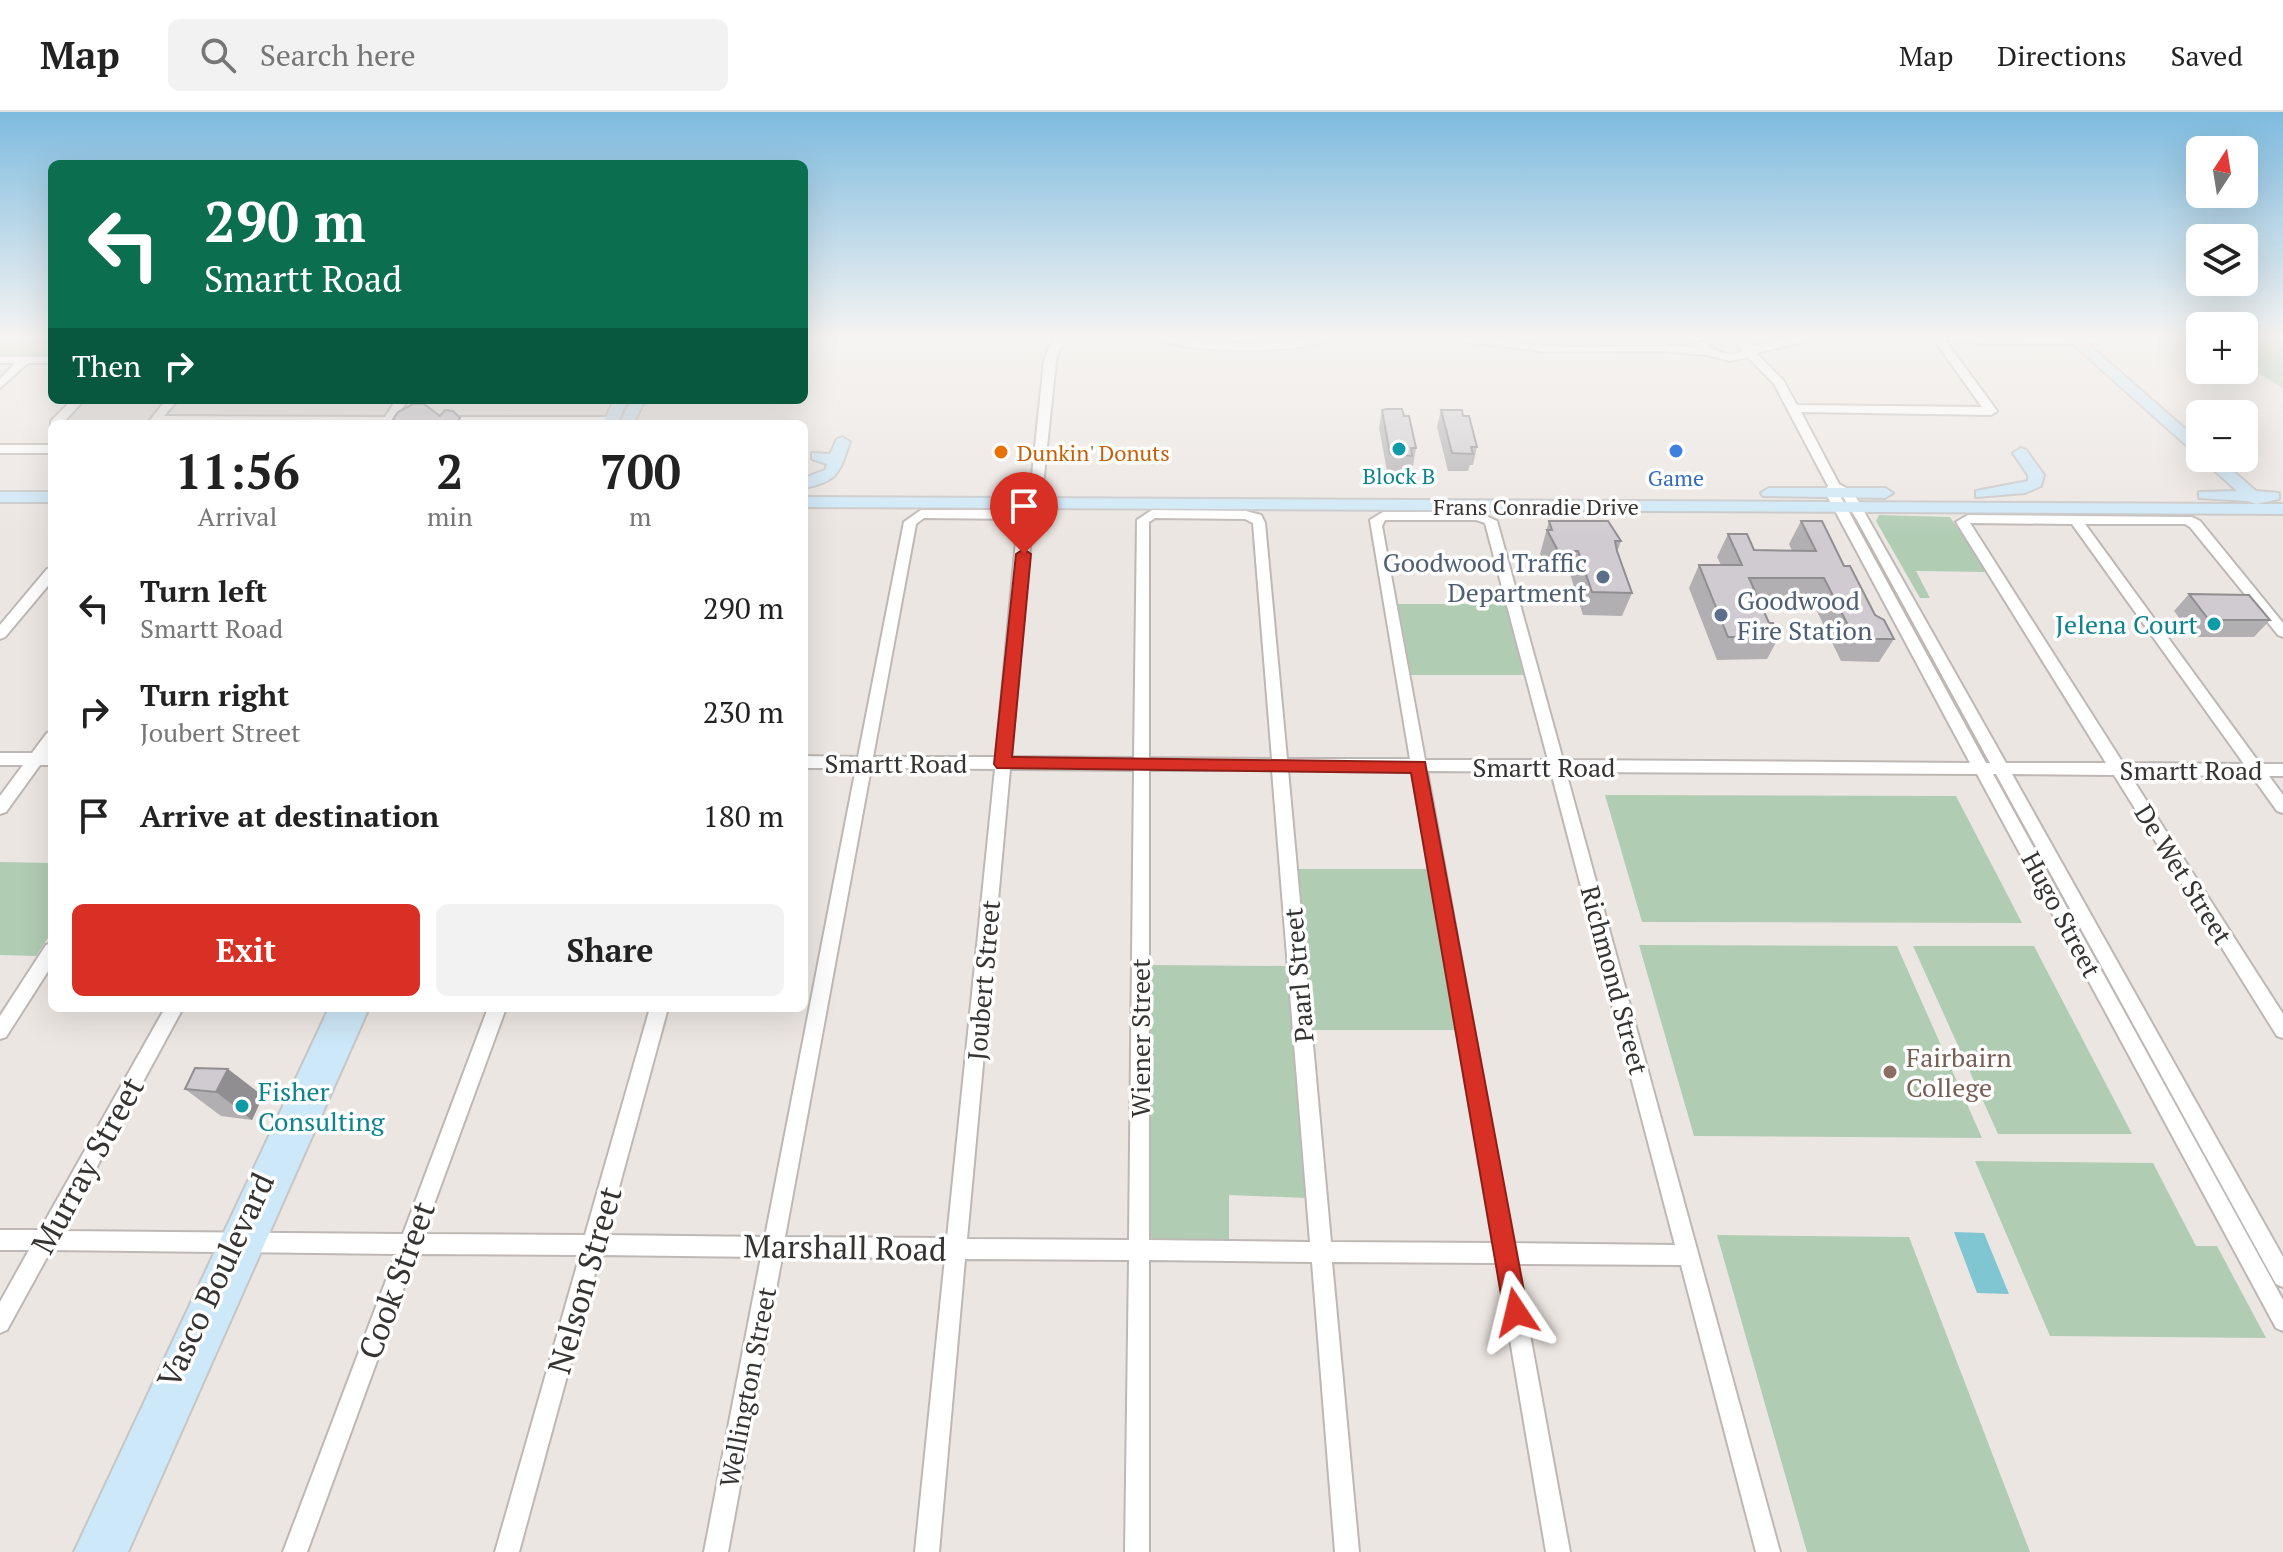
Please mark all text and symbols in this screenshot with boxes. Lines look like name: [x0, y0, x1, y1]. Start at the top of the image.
search box: [168, 19, 728, 91]
text: Map: [40, 30, 120, 80]
icon: search: [196, 33, 240, 77]
text: Search here: [260, 35, 416, 75]
text: Map: [1899, 37, 1953, 74]
text: Directions: [1997, 37, 2127, 74]
text: Saved: [2171, 37, 2243, 74]
north arrow: [2186, 136, 2258, 208]
map controls: [2186, 136, 2258, 472]
text: 290 m: [204, 184, 366, 258]
icon: left: [72, 192, 176, 296]
button: layers: [2186, 224, 2258, 296]
text: Smartt Road: [204, 255, 402, 302]
button: +: [2186, 312, 2258, 384]
icon: right: [157, 344, 201, 388]
text: Then: [72, 346, 141, 386]
button: −: [2186, 400, 2258, 472]
place label: Dunkin' Donuts: [1017, 438, 1170, 467]
text: 11:56: [175, 439, 300, 503]
text: 2: [436, 439, 463, 503]
text: 700: [600, 439, 681, 503]
marker: Block B: [1390, 440, 1408, 458]
marker: Game: [1667, 442, 1685, 460]
marker: Dunkin' Donuts: [992, 443, 1010, 461]
place label: Block B: [1363, 461, 1435, 490]
place label: Game: [1648, 463, 1704, 492]
pin: [990, 472, 1058, 554]
icon: arrive: [1002, 484, 1046, 528]
street label: Frans Conradie Drive: [1433, 492, 1639, 521]
text: Arrival: [198, 499, 277, 533]
text: min: [427, 499, 473, 533]
text: m: [629, 499, 652, 533]
place label: Goodwood Traffic Department: [1383, 545, 1587, 609]
marker: Goodwood Traffic Department: [1594, 568, 1612, 586]
text: Turn left: [140, 571, 267, 611]
place label: Goodwood Fire Station: [1737, 583, 1872, 647]
icon: left: [72, 586, 116, 630]
text: 290 m: [703, 588, 784, 628]
marker: Goodwood Fire Station: [1712, 606, 1730, 624]
place label: Jelena Court: [2055, 607, 2198, 641]
text: Smartt Road: [140, 611, 283, 645]
marker: Jelena Court: [2205, 615, 2223, 633]
text: Turn right: [140, 675, 289, 715]
icon: right: [72, 690, 116, 734]
text: 230 m: [703, 692, 784, 732]
text: Joubert Street: [140, 715, 301, 749]
street label: Smartt Road: [824, 746, 968, 780]
street label: Smartt Road: [1472, 750, 1616, 784]
street label: Smartt Road: [2119, 753, 2263, 787]
icon: arrive: [72, 794, 116, 838]
text: Arrive at destination: [140, 796, 439, 836]
text: 180 m: [703, 796, 784, 836]
street label: De Wet Street: [2128, 798, 2241, 951]
street label: Hugo Street: [2015, 845, 2109, 983]
street label: Richmond Street: [1573, 882, 1657, 1078]
street label: Joubert Street: [959, 898, 1007, 1062]
button: Exit: [72, 904, 420, 996]
button: Share: [436, 904, 784, 996]
street label: Paarl Street: [1275, 906, 1321, 1044]
street label: Wiener Street: [1123, 958, 1157, 1118]
place label: Fairbairn College: [1906, 1040, 2012, 1104]
marker: Fairbairn College: [1881, 1063, 1899, 1081]
street label: Murray Street: [21, 1069, 153, 1261]
place label: Fisher Consulting: [258, 1074, 385, 1138]
marker: Fisher Consulting: [233, 1097, 251, 1115]
street label: Vasco Boulevard: [147, 1166, 283, 1394]
street label: Nelson Street: [537, 1181, 631, 1378]
street label: Cook Street: [348, 1195, 444, 1365]
street label: Marshall Road: [743, 1224, 947, 1270]
position arrow: [1474, 1270, 1558, 1354]
street label: Wellington Street: [711, 1284, 783, 1490]

